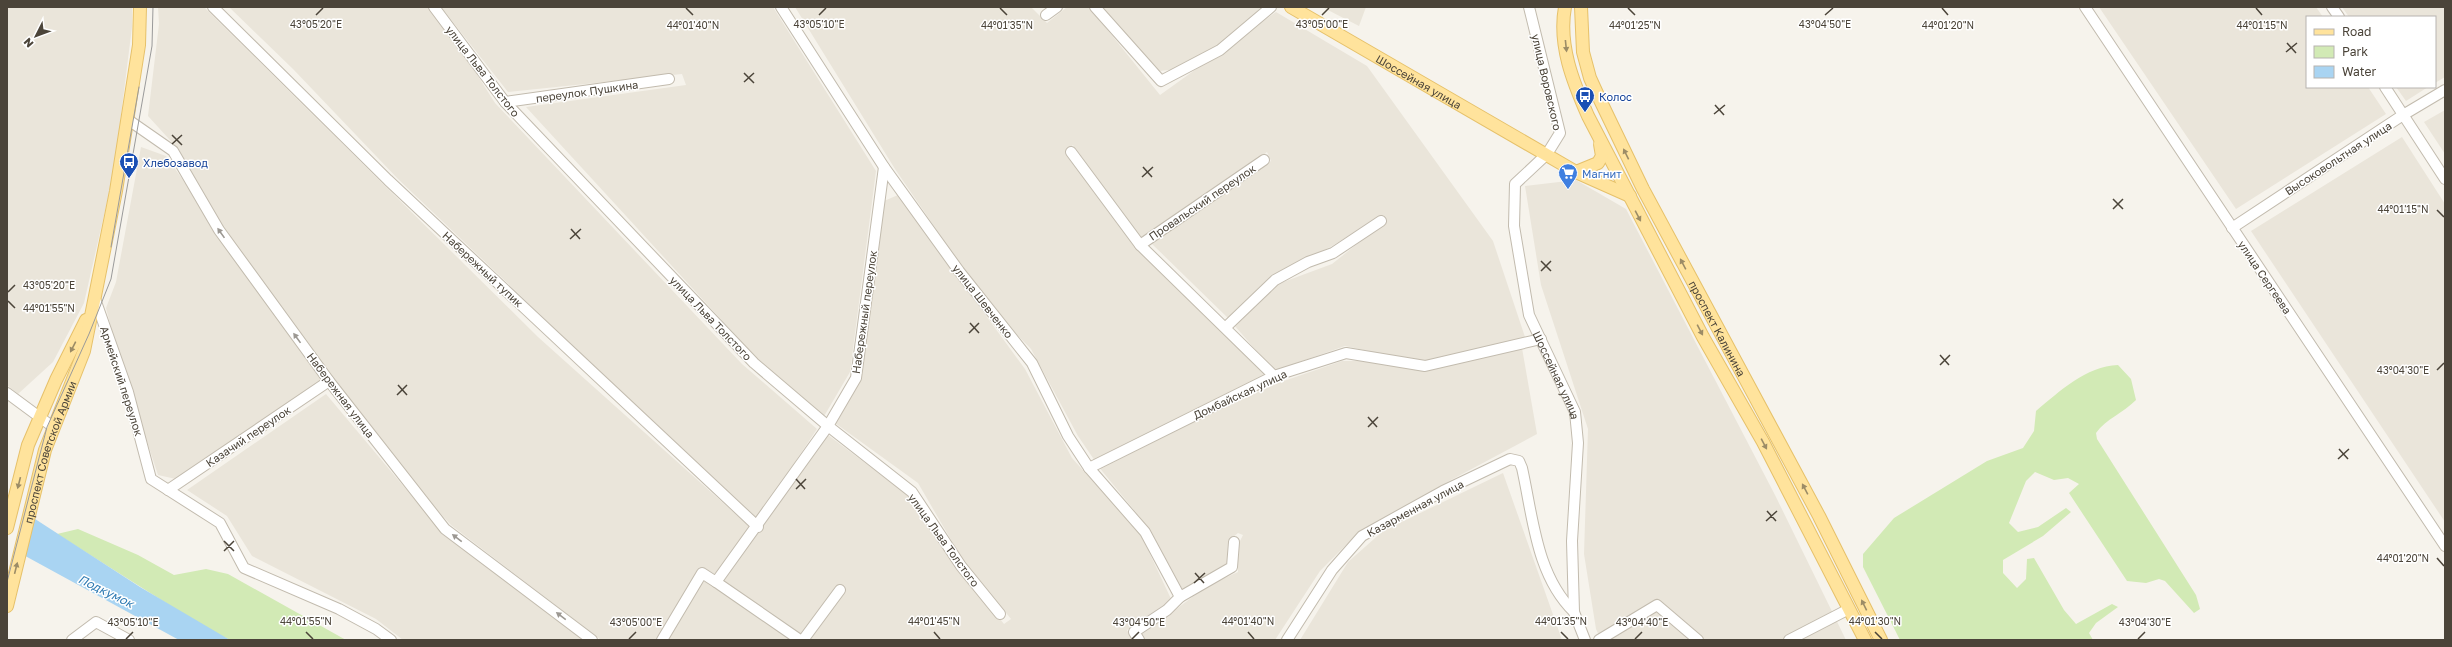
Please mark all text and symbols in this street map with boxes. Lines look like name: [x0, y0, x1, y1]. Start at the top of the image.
north arrow: [16, 16, 56, 56]
legend: [2306, 16, 2436, 88]
text: 43°05'20"E: [290, 18, 342, 30]
text: 43°05'10"E: [793, 18, 845, 30]
text: 43°05'00"E: [1296, 18, 1348, 30]
text: 43°04'50"E: [1799, 18, 1851, 30]
text: 44°01'40"N: [667, 19, 719, 31]
text: 44°01'35"N: [981, 19, 1033, 31]
text: 44°01'25"N: [1609, 19, 1661, 31]
text: 44°01'20"N: [1922, 19, 1974, 31]
text: 44°01'15"N: [2237, 19, 2288, 31]
street label: улица Льва Толстого: [443, 23, 523, 119]
text: Road: [2342, 24, 2371, 39]
street label: улица Воровского: [1530, 32, 1565, 132]
text: N: [21, 36, 36, 50]
one-way arrow: [1562, 40, 1569, 52]
text: Park: [2342, 44, 2368, 59]
street label: Шоссейная улица: [1374, 51, 1464, 111]
text: Water: [2342, 64, 2376, 79]
street label: переулок Пушкина: [535, 77, 639, 105]
bus stop icon: Колос: [1574, 85, 1596, 113]
place label: Колос: [1599, 90, 1632, 103]
street label: Высоковольтная улица: [2282, 119, 2394, 197]
one-way arrow: [1623, 148, 1629, 160]
bus stop icon: Хлебозавод: [118, 151, 140, 179]
place label: Хлебозавод: [143, 156, 208, 169]
street label: Провальский переулок: [1146, 161, 1258, 243]
supermarket icon: Магнит: [1557, 162, 1579, 190]
place label: Магнит: [1582, 167, 1622, 180]
text: 44°01'15"N: [2378, 203, 2429, 215]
one-way arrow: [1635, 210, 1642, 222]
one-way arrow: [217, 228, 225, 238]
street label: Набережный тупик: [440, 228, 526, 310]
street label: улица Сергеева: [2236, 238, 2294, 316]
street label: Набережный переулок: [849, 249, 879, 375]
one-way arrow: [1680, 258, 1687, 270]
street label: улица Шевченко: [950, 261, 1016, 341]
street label: улица Льва Толстого: [667, 273, 755, 363]
street label: проспект Калинина: [1687, 278, 1749, 378]
text: 43°05'20"E: [23, 279, 75, 291]
text: 44°01'55"N: [23, 302, 75, 314]
street label: Армейский переулок: [98, 324, 146, 438]
one-way arrow: [1696, 325, 1703, 336]
street label: Шоссейная улица: [1531, 329, 1582, 420]
one-way arrow: [293, 333, 302, 344]
one-way arrow: [70, 341, 76, 353]
street label: Набережная улица: [305, 350, 377, 440]
text: 43°04'30"E: [2377, 364, 2429, 376]
street label: Домбайская улица: [1191, 367, 1289, 421]
street label: проспект Советской Армии: [21, 379, 78, 524]
street label: Казачий переулок: [203, 402, 293, 469]
one-way arrow: [1760, 438, 1767, 449]
one-way arrow: [15, 476, 21, 489]
street label: Казарменная улица: [1364, 477, 1466, 539]
one-way arrow: [1801, 484, 1808, 495]
street label: улица Льва Толстого: [906, 491, 982, 589]
one-way arrow: [451, 534, 462, 542]
text: 44°01'20"N: [2377, 552, 2429, 564]
one-way arrow: [13, 562, 19, 574]
water label: Подкумок: [76, 571, 138, 612]
one-way arrow: [1861, 599, 1867, 611]
one-way arrow: [555, 612, 566, 621]
text: 44°01'55"N: [280, 615, 332, 627]
text: 44°01'45"N: [908, 615, 960, 627]
text: 44°01'40"N: [1222, 615, 1274, 627]
text: 44°01'35"N: [1535, 615, 1587, 627]
text: 44°01'30"N: [1849, 615, 1901, 627]
text: 43°05'10"E: [107, 616, 159, 628]
text: 43°05'00"E: [610, 616, 662, 628]
text: 43°04'50"E: [1113, 616, 1165, 628]
text: 43°04'40"E: [1616, 616, 1668, 628]
text: 43°04'30"E: [2119, 616, 2171, 628]

